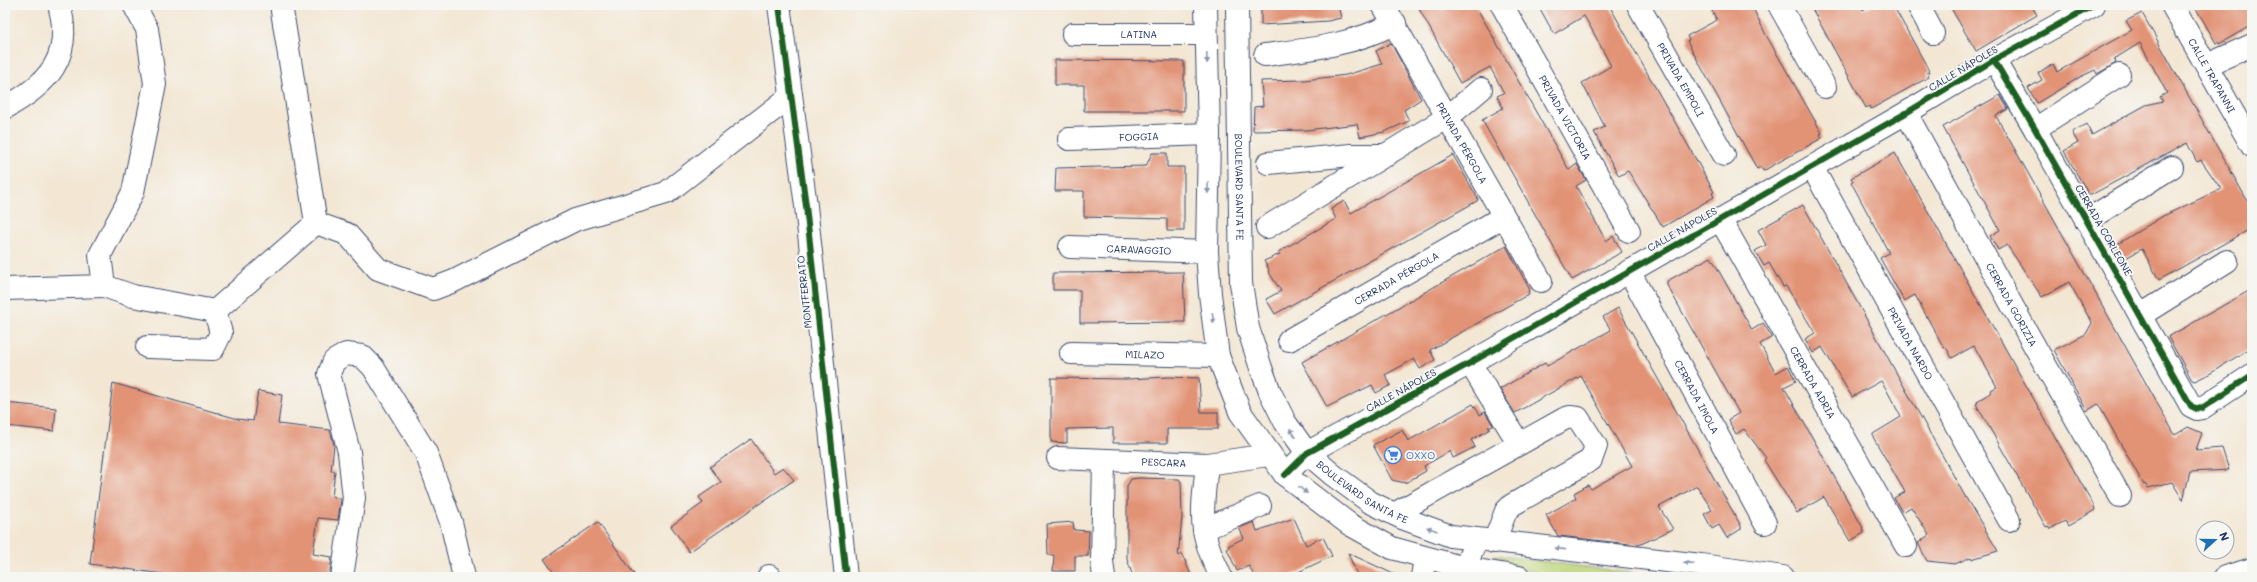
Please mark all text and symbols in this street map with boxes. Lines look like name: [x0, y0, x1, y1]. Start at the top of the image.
street label: LATINA: [1121, 27, 1157, 41]
street label: CALLE TRAPANNI: [2185, 36, 2239, 116]
street label: PRIVADA EMPOLI: [1654, 40, 1708, 120]
street label: CALLE NÁPOLES: [1926, 42, 2001, 94]
one-way arrow: [1203, 52, 1210, 64]
street label: PRIVADA VICTORIA: [1536, 73, 1595, 162]
street label: PRIVADA PÉRGOLA: [1433, 100, 1491, 186]
street label: FOGGIA: [1119, 129, 1159, 144]
street label: BOULEVARD SANTA FE: [1232, 133, 1247, 241]
one-way arrow: [1205, 182, 1211, 195]
street label: CERRADA CORLEONE: [2072, 182, 2136, 278]
street label: CALLE NÁPOLES: [1645, 203, 1720, 255]
street label: CARAVAGGIO: [1106, 241, 1172, 258]
street label: CERRADA PÉRGOLA: [1352, 248, 1441, 308]
street label: MONTFERRATO: [793, 255, 815, 329]
street label: CERRADA GORIZIA: [1983, 260, 2041, 349]
street label: PRIVADA NARDO: [1885, 304, 1936, 382]
one-way arrow: [1210, 312, 1216, 324]
street label: CERRADA ADRIA: [1787, 344, 1839, 421]
street label: MILAZO: [1125, 347, 1165, 362]
street label: CERRADA IMOLA: [1671, 357, 1723, 436]
street label: CALLE NÁPOLES: [1363, 365, 1439, 415]
one-way arrow: [1289, 427, 1297, 438]
supermarket icon: OXXO: [1383, 445, 1403, 465]
place label: OXXO: [1406, 448, 1435, 462]
street label: PESCARA: [1141, 454, 1187, 470]
street label: BOULEVARD SANTA FE: [1314, 457, 1410, 527]
one-way arrow: [1298, 486, 1309, 494]
north arrow: [2195, 520, 2235, 560]
one-way arrow: [1425, 526, 1437, 532]
text: N: [2216, 530, 2233, 543]
one-way arrow: [1553, 546, 1566, 552]
one-way arrow: [1683, 560, 1695, 566]

